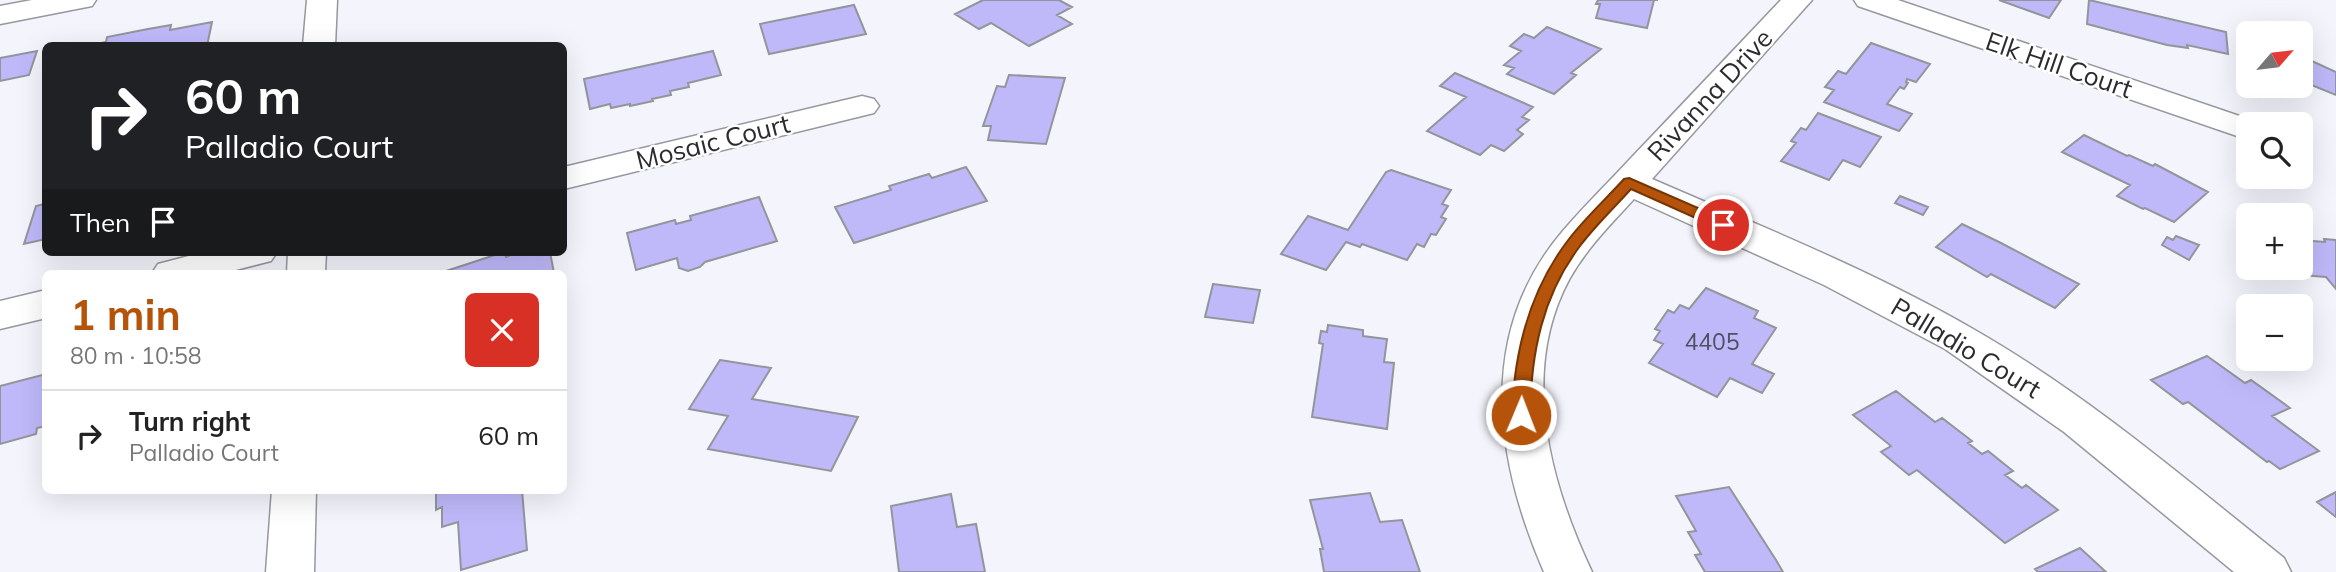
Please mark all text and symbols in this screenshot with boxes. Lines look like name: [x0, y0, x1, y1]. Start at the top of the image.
north arrow: [2236, 21, 2314, 98]
map controls: [2236, 21, 2313, 371]
street label: Rivanna Drive: [1640, 22, 1779, 168]
street label: Elk Hill Court: [1982, 24, 2137, 105]
text: 60 m: [185, 65, 301, 126]
icon: right: [70, 70, 161, 161]
street label: Mosaic Court: [632, 106, 793, 177]
button: search: [2236, 112, 2313, 189]
text: Palladio Court: [185, 126, 393, 166]
pin: [1693, 195, 1753, 255]
icon: arrive: [144, 203, 182, 241]
button: +: [2236, 203, 2313, 280]
text: Then: [70, 206, 130, 239]
icon: arrive: [1704, 206, 1742, 244]
text: 1 min: [70, 288, 181, 341]
street label: Palladio Court: [1885, 290, 2047, 405]
button: close: [465, 293, 539, 367]
button: −: [2236, 294, 2313, 371]
house number: 4405: [1684, 327, 1740, 356]
text: 80 m · 10:58: [70, 341, 202, 370]
position arrow: [1484, 378, 1558, 452]
text: Turn right: [129, 405, 250, 438]
icon: right: [70, 417, 108, 455]
text: 60 m: [478, 419, 539, 452]
text: Palladio Court: [129, 438, 279, 467]

